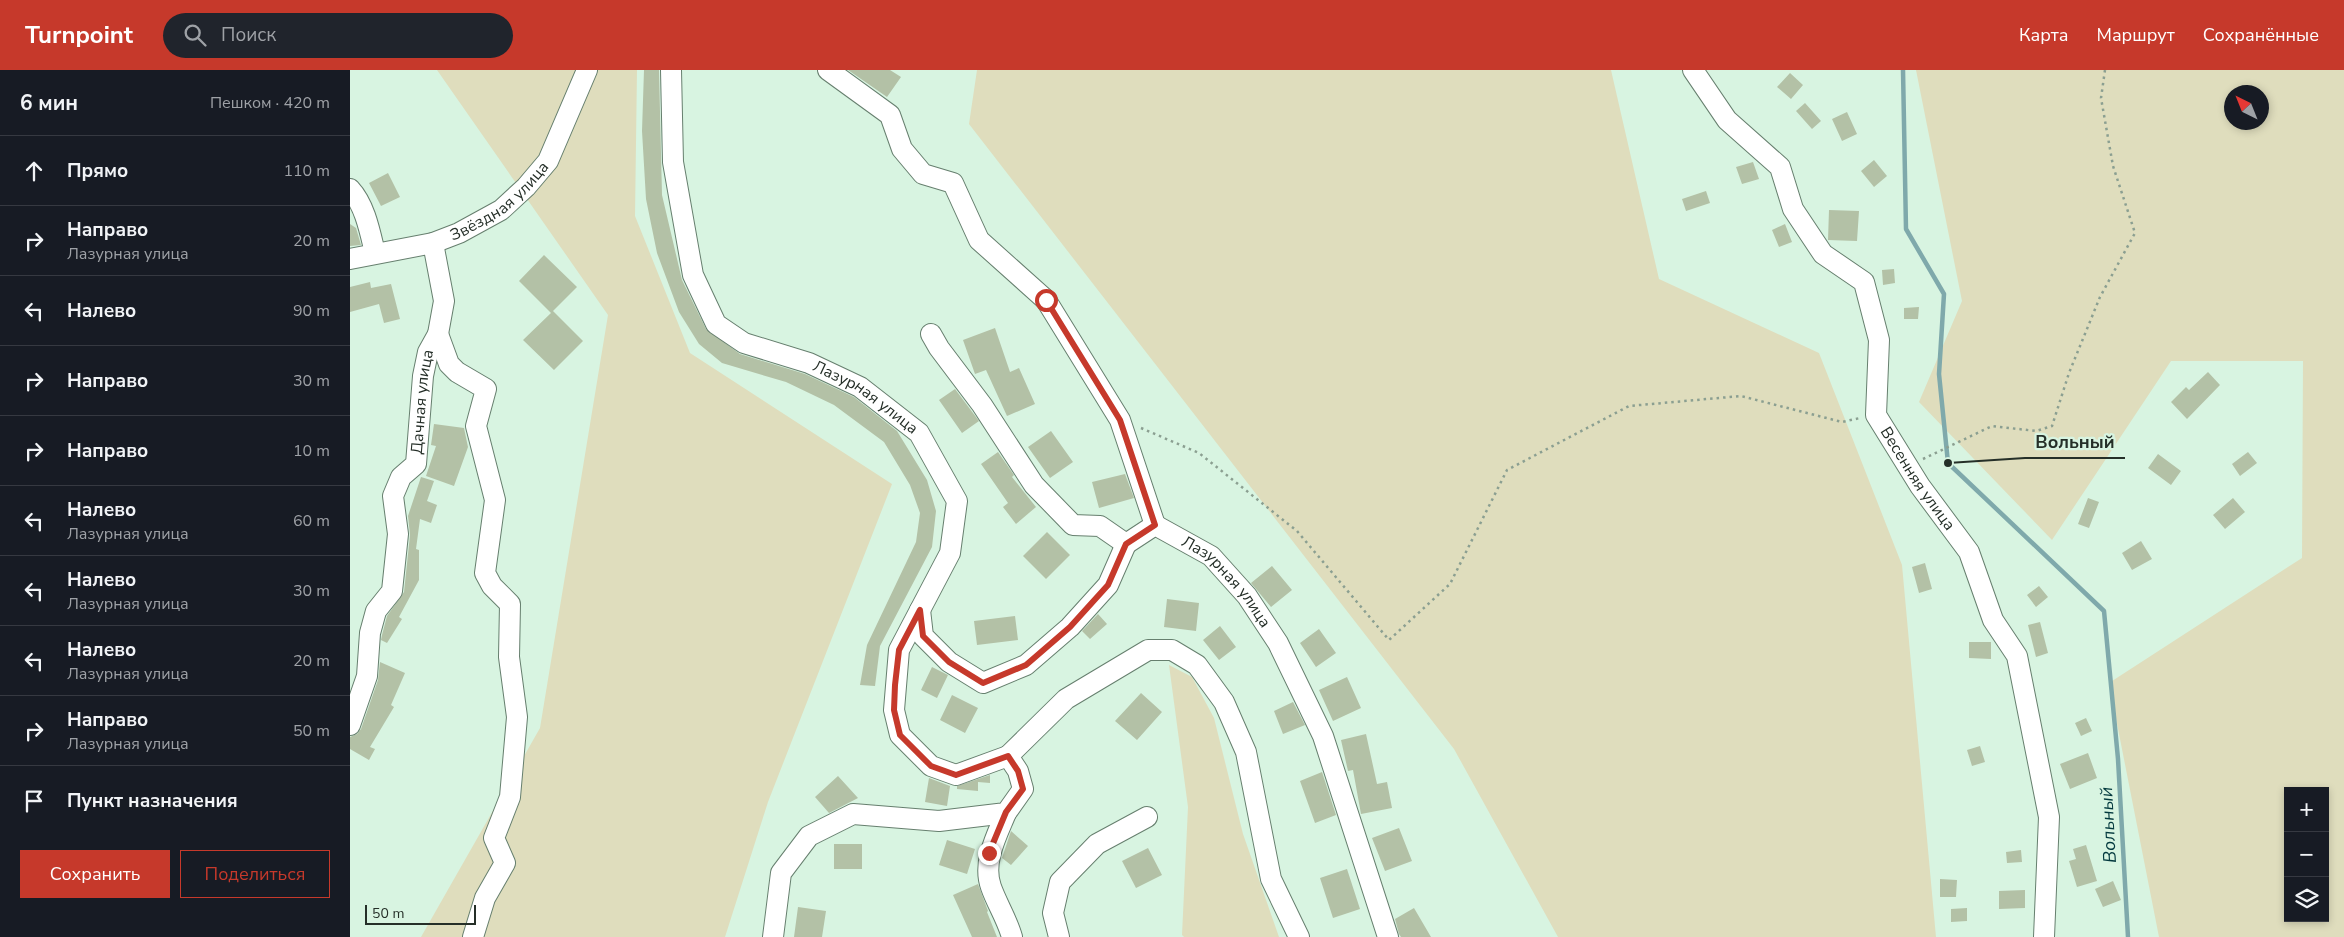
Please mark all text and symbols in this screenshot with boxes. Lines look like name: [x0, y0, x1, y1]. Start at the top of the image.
search box: [163, 13, 513, 58]
text: Turnpoint: [25, 19, 133, 51]
icon: search: [181, 21, 209, 49]
text: Поиск: [221, 22, 276, 48]
text: Карта: [2019, 23, 2069, 47]
text: Маршрут: [2097, 23, 2175, 47]
text: Сохранённые: [2203, 23, 2319, 47]
north arrow: [2224, 85, 2269, 130]
text: 6 мин: [20, 89, 78, 117]
text: Пешком · 420 m: [210, 92, 330, 114]
icon: ahead: [20, 157, 48, 185]
street label: Звёздная улица: [447, 157, 554, 246]
text: Прямо: [67, 158, 128, 184]
text: 110 m: [283, 160, 330, 182]
text: Направо: [67, 217, 148, 243]
icon: right: [20, 227, 48, 255]
text: 20 m: [293, 230, 330, 252]
text: Лазурная улица: [67, 243, 189, 265]
route start: [1035, 289, 1058, 312]
icon: left: [20, 297, 48, 325]
text: Налево: [67, 298, 136, 324]
text: 90 m: [293, 300, 330, 322]
street label: Дачная улица: [406, 347, 439, 455]
street label: Лазурная улица: [809, 355, 923, 439]
icon: right: [20, 367, 48, 395]
text: Направо: [67, 368, 148, 394]
text: 30 m: [293, 370, 330, 392]
street label: Весенняя улица: [1875, 423, 1960, 535]
callout: Вольный: [2025, 425, 2125, 458]
text: Вольный: [2035, 430, 2115, 454]
icon: right: [20, 437, 48, 465]
text: Направо: [67, 438, 148, 464]
text: 10 m: [293, 440, 330, 462]
text: Налево: [67, 497, 136, 523]
icon: left: [20, 507, 48, 535]
text: 60 m: [293, 510, 330, 532]
text: Лазурная улица: [67, 523, 189, 545]
street label: Лазурная улица: [1178, 531, 1276, 632]
text: Налево: [67, 567, 136, 593]
icon: left: [20, 577, 48, 605]
text: 30 m: [293, 580, 330, 602]
text: Лазурная улица: [67, 593, 189, 615]
text: Налево: [67, 637, 136, 663]
icon: left: [20, 647, 48, 675]
text: 20 m: [293, 650, 330, 672]
text: Лазурная улица: [67, 663, 189, 685]
text: Направо: [67, 707, 148, 733]
icon: right: [20, 717, 48, 745]
text: 50 m: [293, 720, 330, 742]
text: Лазурная улица: [67, 733, 189, 755]
water label: Вольный: [2094, 786, 2122, 864]
icon: arrive: [20, 787, 48, 815]
map controls: [2284, 787, 2329, 922]
button: +: [2284, 787, 2329, 832]
text: Пункт назначения: [67, 788, 238, 814]
button: −: [2284, 832, 2329, 877]
route end: [978, 842, 1001, 865]
button: Сохранить: [20, 850, 170, 898]
button: Поделиться: [180, 850, 330, 898]
button: layers: [2284, 877, 2329, 922]
scale bar: [365, 902, 476, 925]
text: 50 m: [372, 904, 404, 923]

